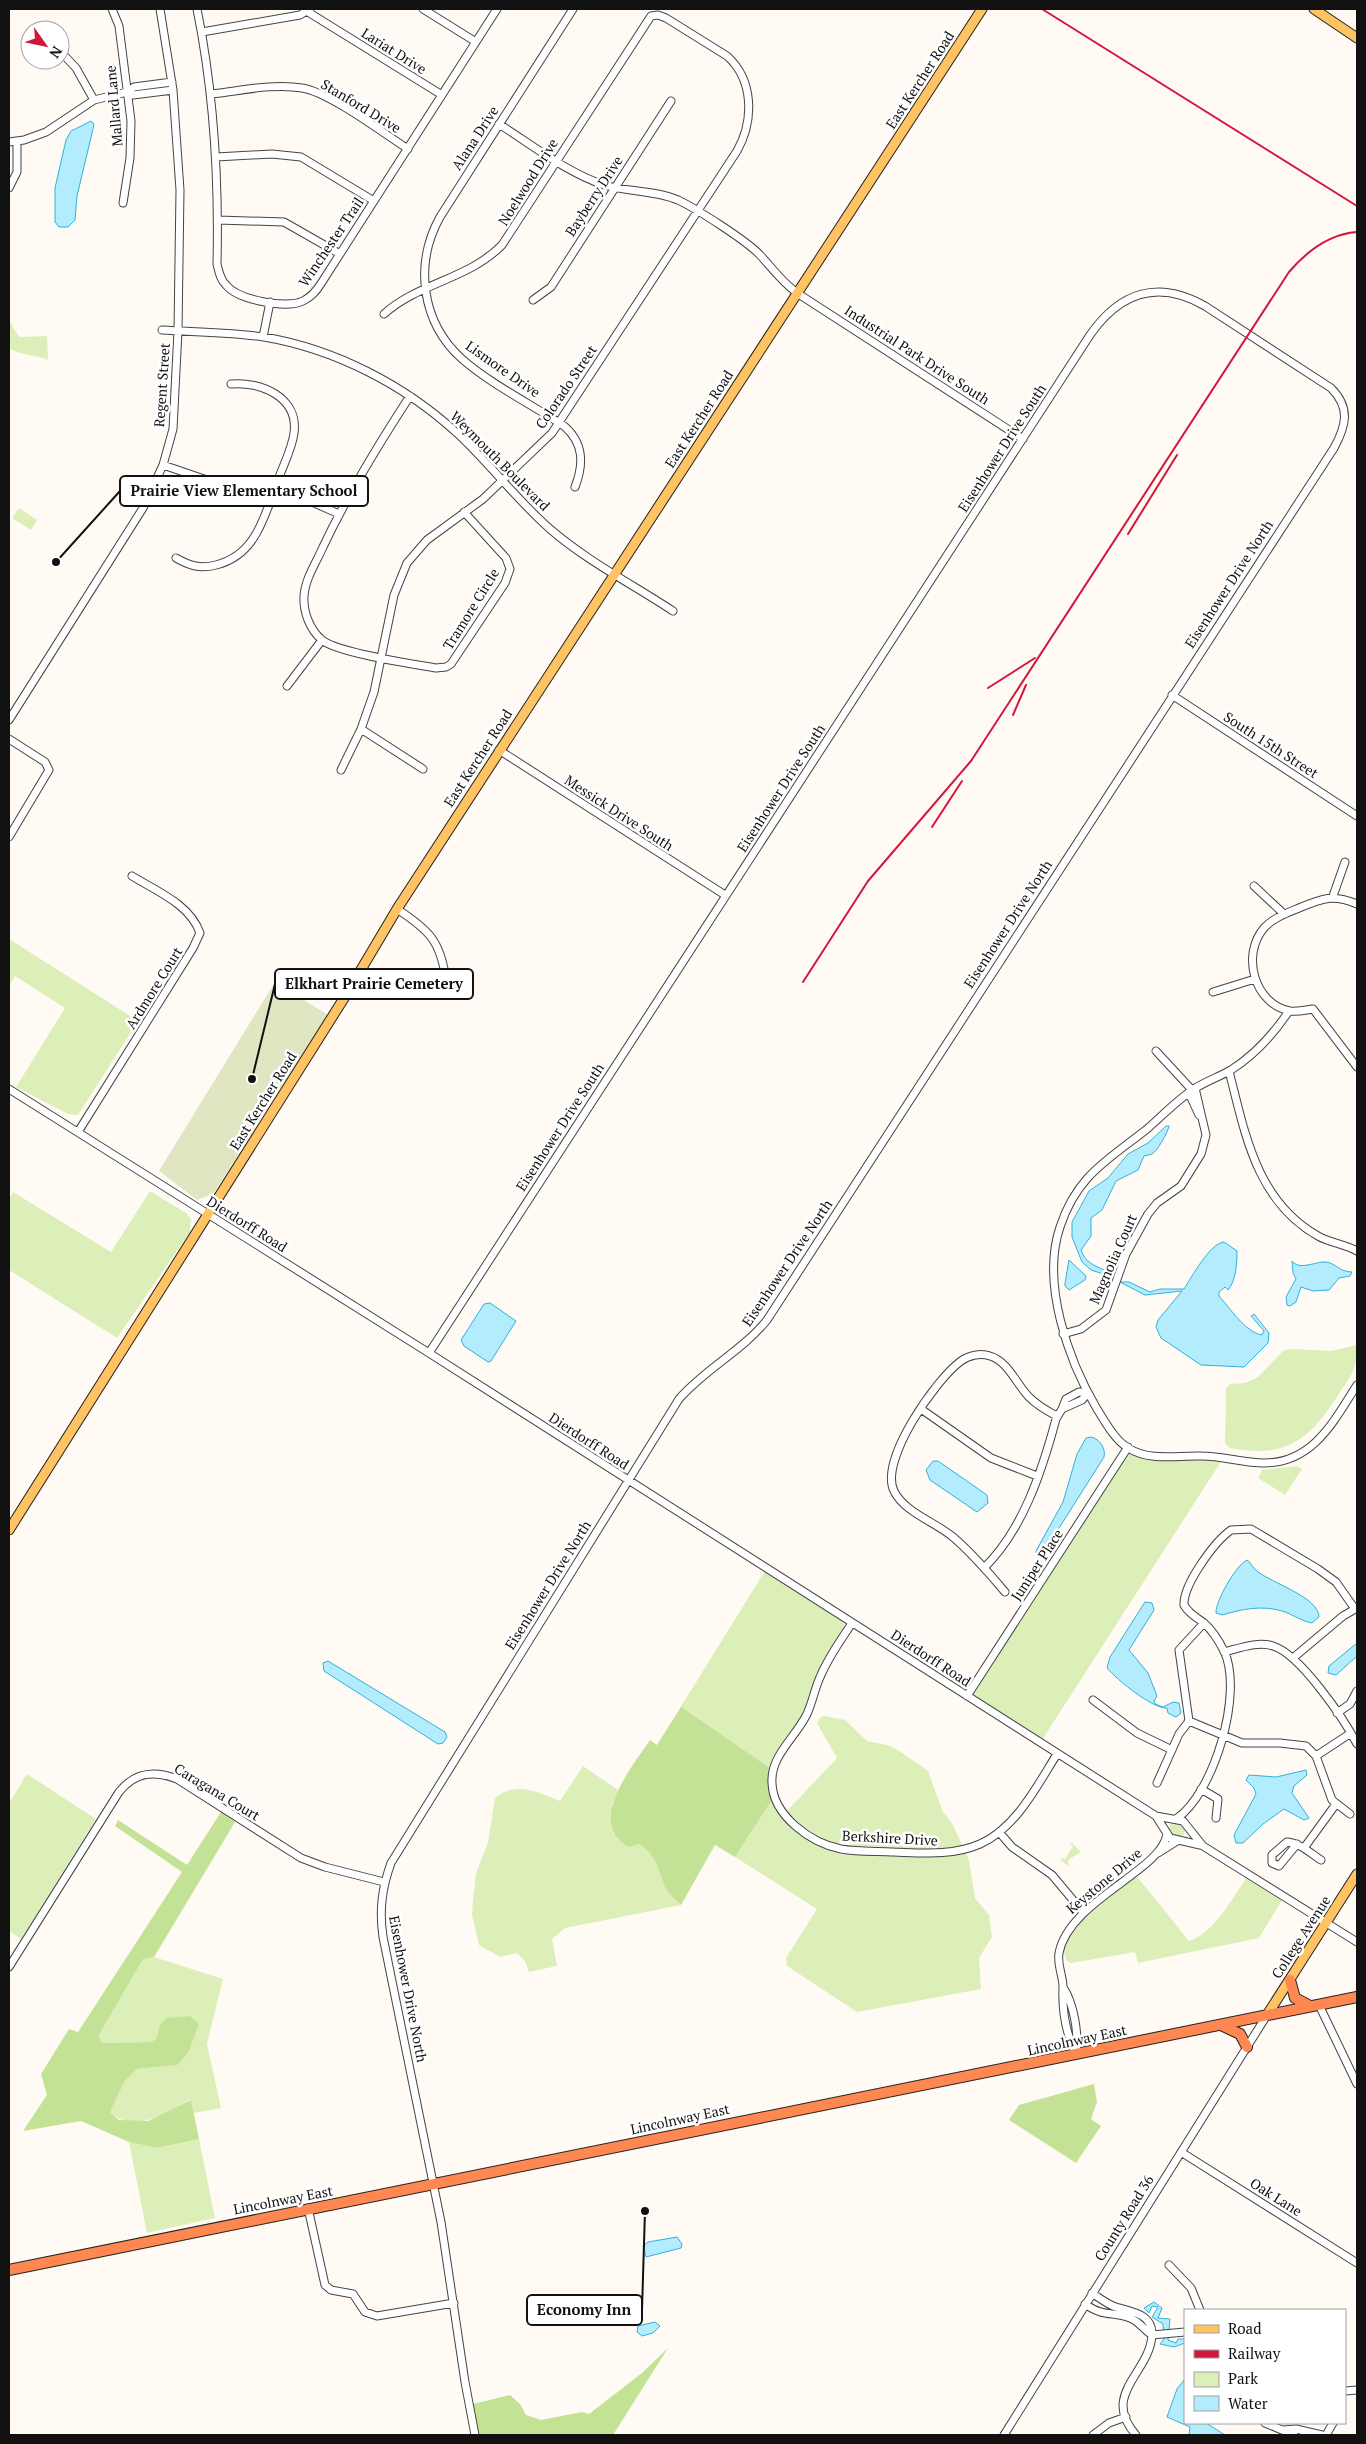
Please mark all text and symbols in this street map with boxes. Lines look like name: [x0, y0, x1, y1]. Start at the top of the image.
north arrow: [20, 20, 70, 70]
street label: Lariat Drive: [358, 23, 430, 78]
street label: East Kercher Road: [881, 27, 958, 132]
text: N: [45, 43, 67, 62]
street label: Mallard Lane: [100, 65, 127, 147]
street label: Stanford Drive: [318, 74, 405, 137]
street label: Alana Drive: [447, 102, 502, 174]
street label: Noelwood Drive: [493, 135, 562, 229]
street label: Bayberry Drive: [560, 152, 627, 240]
street label: Winchester Trail: [294, 193, 367, 290]
street label: Industrial Park Drive South: [841, 300, 994, 409]
street label: Lismore Drive: [462, 336, 544, 401]
street label: Colorado Street: [531, 340, 601, 432]
street label: Regent Street: [149, 341, 174, 428]
street label: East Kercher Road: [660, 366, 737, 471]
street label: Eisenhower Drive South: [953, 380, 1050, 515]
street label: Weymouth Boulevard: [446, 407, 554, 515]
callout: Prairie View Elementary School: [120, 476, 368, 506]
text: Prairie View Elementary School: [131, 480, 357, 500]
street label: Eisenhower Drive North: [1180, 516, 1277, 651]
street label: Tramore Circle: [438, 564, 503, 653]
street label: East Kercher Road: [439, 705, 516, 810]
street label: South 15th Street: [1220, 707, 1323, 783]
street label: Eisenhower Drive South: [732, 720, 829, 855]
street label: Messick Drive South: [561, 770, 677, 855]
street label: Eisenhower Drive North: [959, 856, 1056, 991]
street label: Ardmore Court: [121, 942, 187, 1032]
callout: Elkhart Prairie Cemetery: [275, 969, 473, 999]
text: Elkhart Prairie Cemetery: [285, 973, 464, 993]
street label: East Kercher Road: [225, 1048, 301, 1153]
street label: Eisenhower Drive South: [511, 1059, 608, 1194]
street label: Dierdorff Road: [203, 1191, 291, 1256]
street label: Eisenhower Drive North: [737, 1196, 836, 1330]
street label: Magnolia Court: [1084, 1210, 1141, 1307]
street label: Dierdorff Road: [546, 1408, 633, 1474]
street label: Eisenhower Drive North: [500, 1517, 595, 1653]
street label: Juniper Place: [1006, 1525, 1067, 1604]
street label: Dierdorff Road: [888, 1625, 975, 1691]
street label: Caragana Court: [171, 1759, 264, 1825]
street label: Berkshire Drive: [842, 1826, 938, 1849]
street label: Keystone Drive: [1062, 1843, 1146, 1918]
street label: College Avenue: [1267, 1892, 1334, 1982]
street label: Eisenhower Drive North: [385, 1914, 432, 2064]
street label: Lincolnway East: [1026, 2020, 1129, 2059]
street label: Lincolnway East: [629, 2099, 732, 2138]
street label: County Road 36: [1090, 2171, 1158, 2264]
street label: Oak Lane: [1247, 2173, 1306, 2220]
street label: Lincolnway East: [232, 2180, 335, 2218]
callout: Economy Inn: [527, 2295, 642, 2325]
text: Economy Inn: [537, 2299, 631, 2319]
legend: [1184, 2309, 1346, 2424]
text: Road: [1228, 2318, 1261, 2338]
text: Railway: [1228, 2343, 1281, 2363]
text: Park: [1228, 2368, 1258, 2388]
text: Water: [1228, 2393, 1268, 2413]

